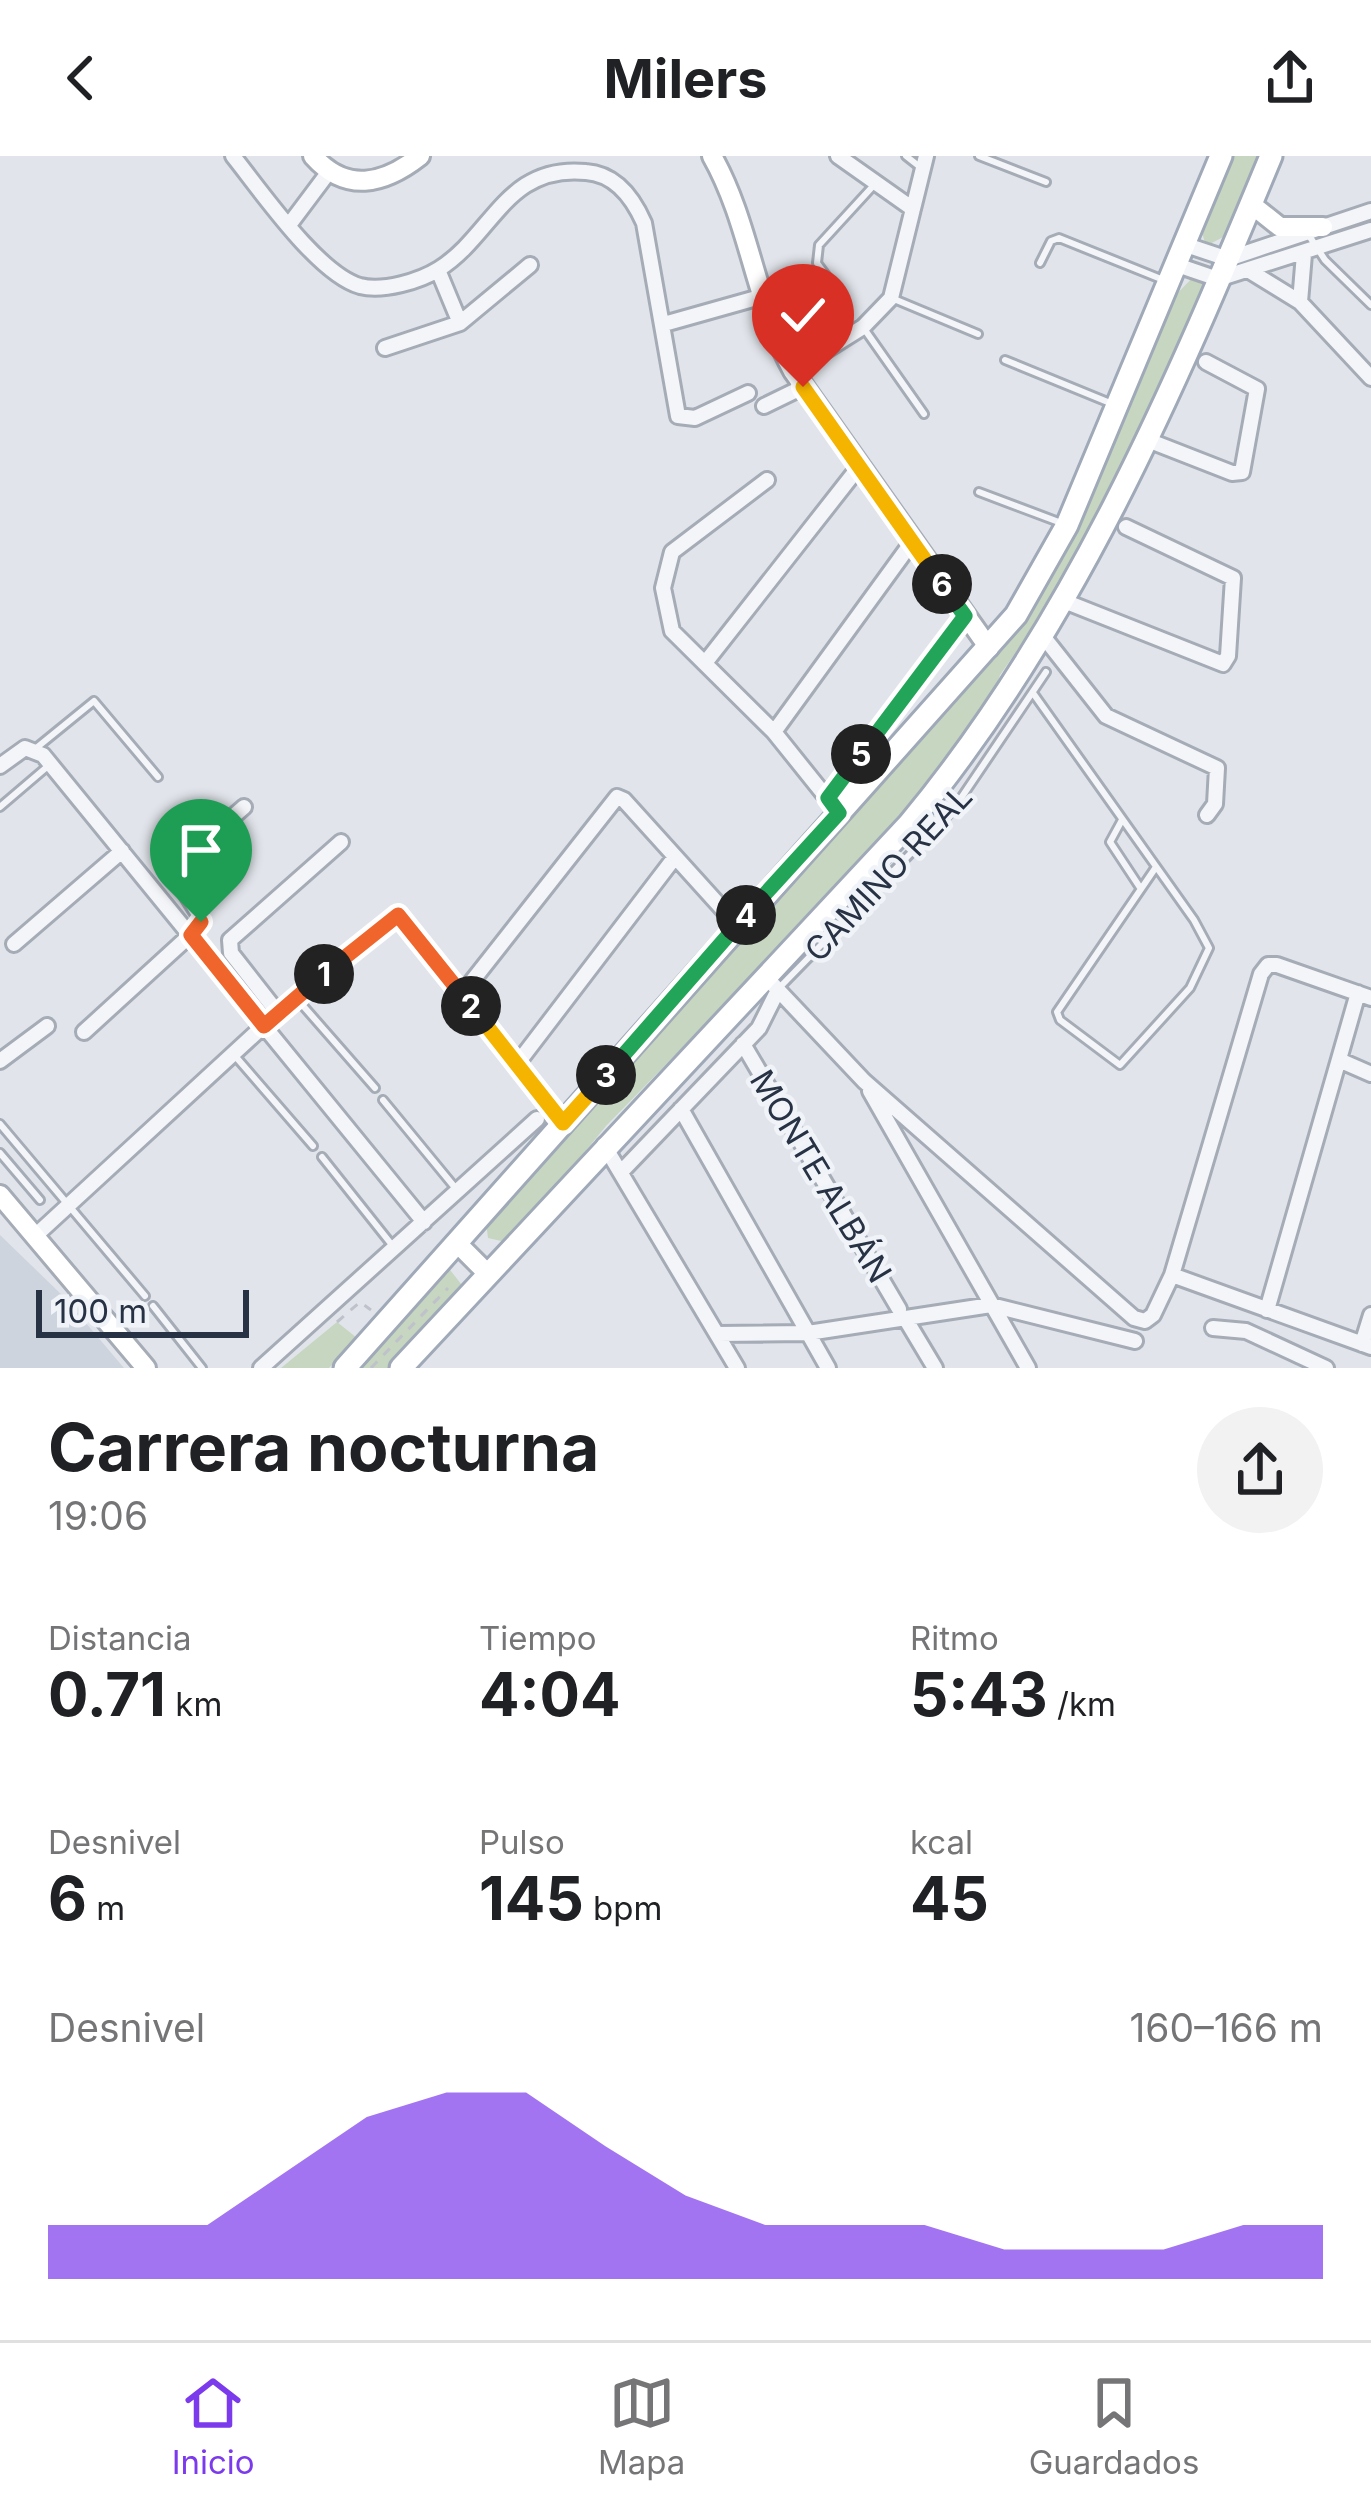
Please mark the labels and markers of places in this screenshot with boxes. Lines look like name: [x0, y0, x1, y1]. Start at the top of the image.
pin: [752, 264, 854, 387]
pin: 6: [912, 554, 972, 614]
pin: 5: [831, 724, 891, 784]
pin: [150, 799, 252, 922]
pin: 4: [716, 885, 776, 945]
pin: 1: [294, 944, 354, 1004]
pin: 2: [441, 976, 501, 1036]
pin: 3: [576, 1045, 636, 1105]

